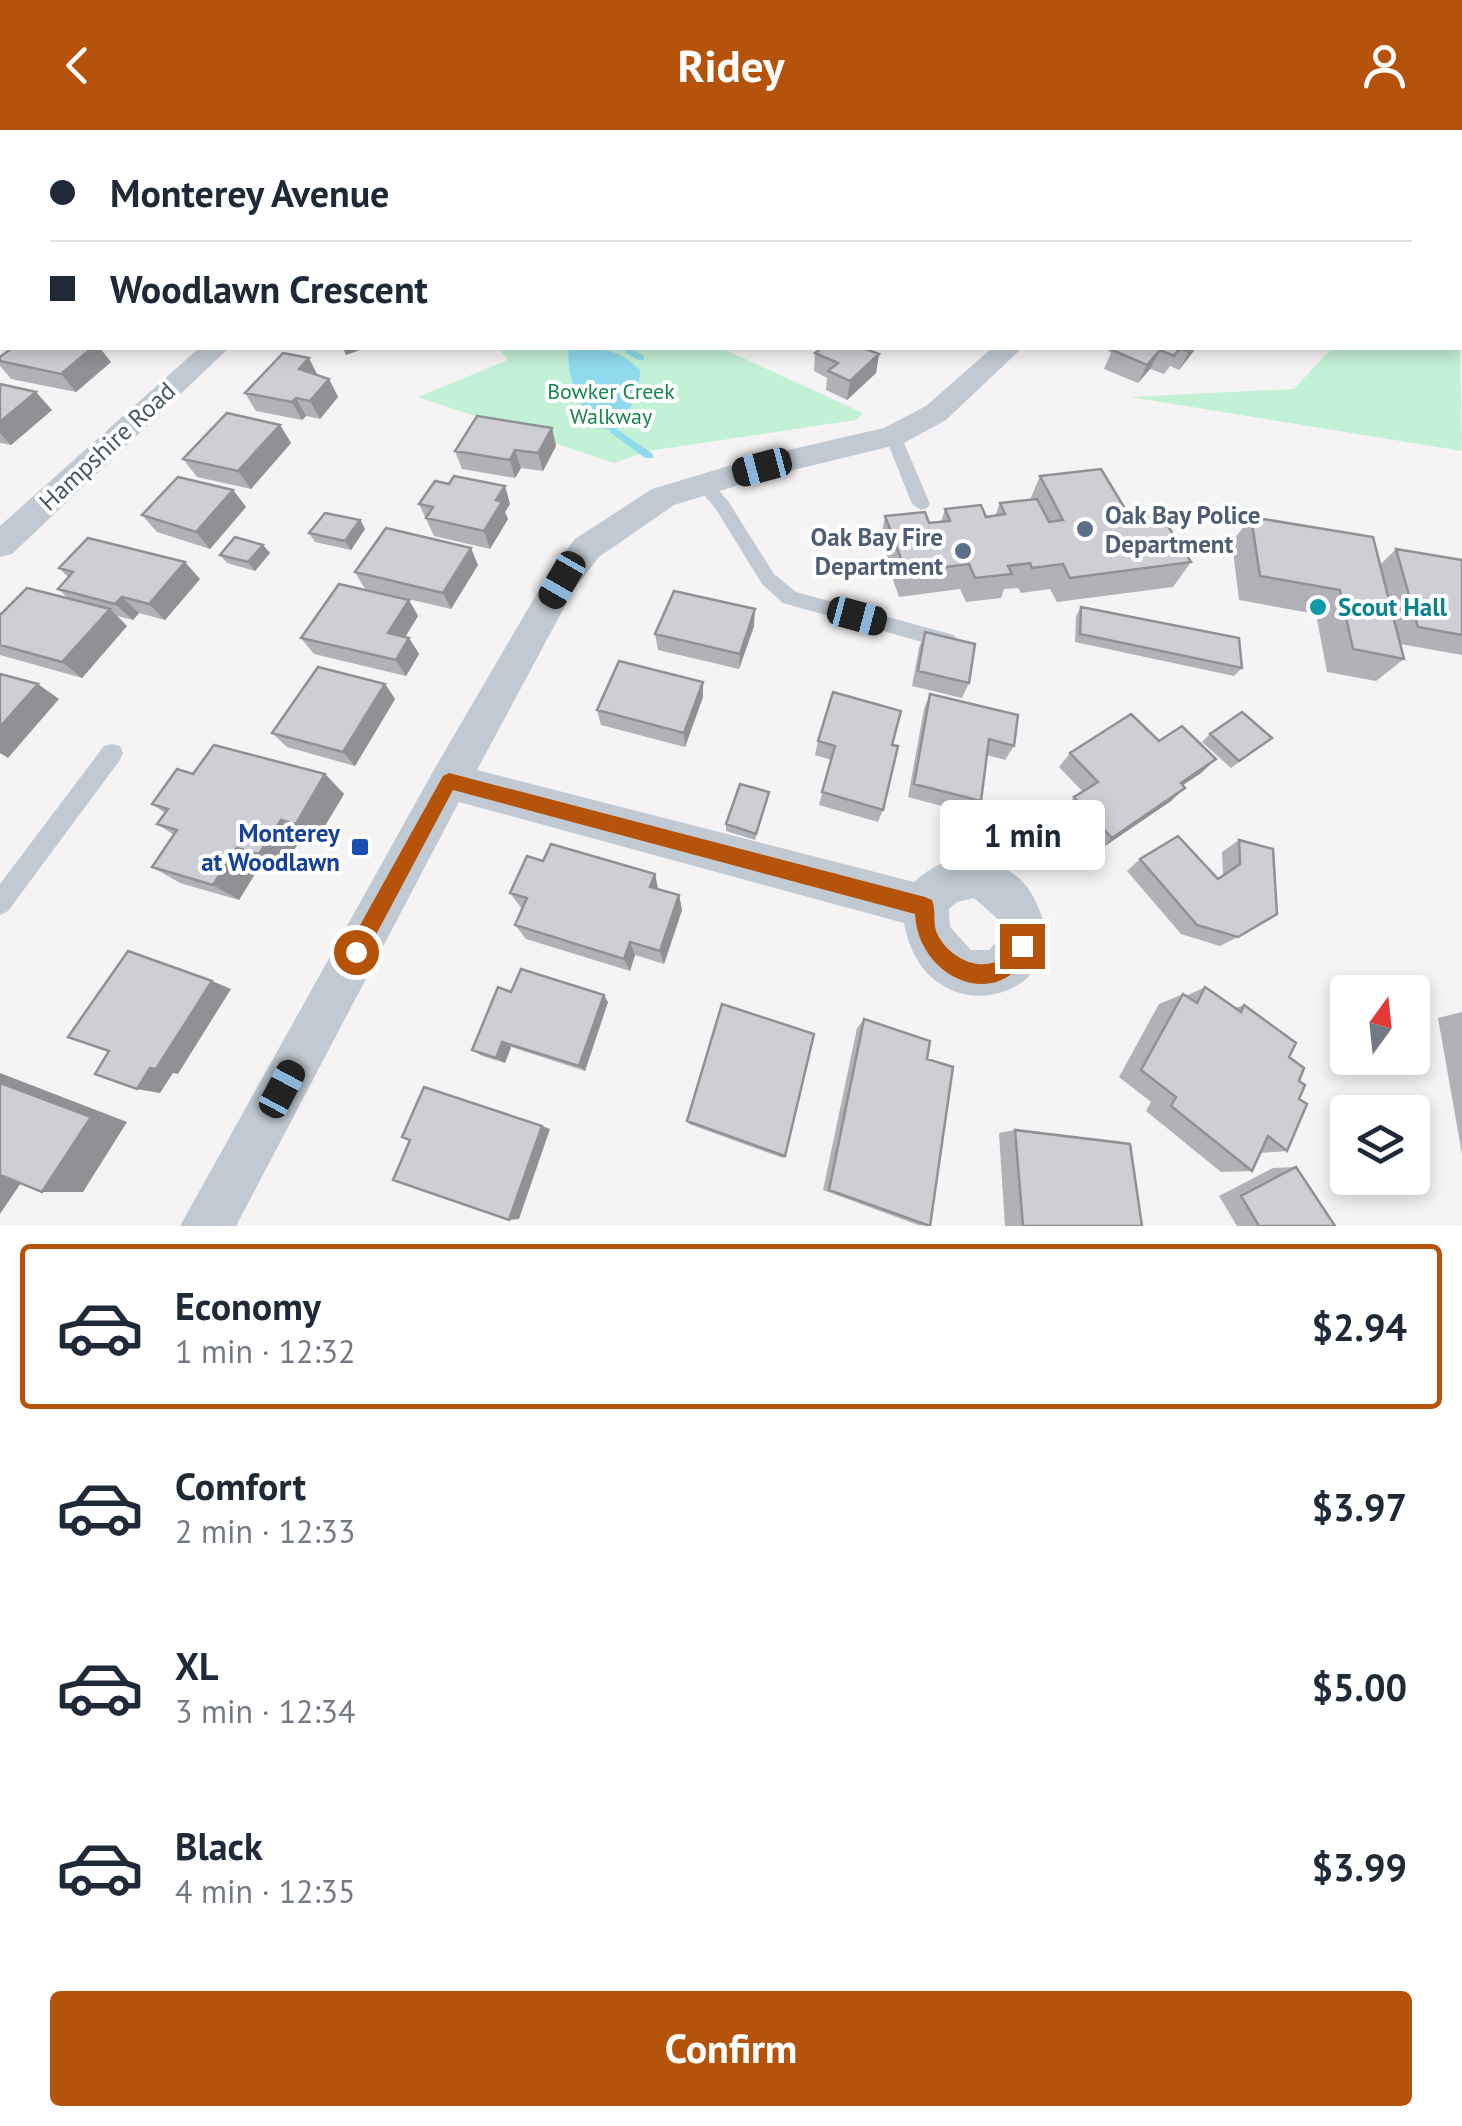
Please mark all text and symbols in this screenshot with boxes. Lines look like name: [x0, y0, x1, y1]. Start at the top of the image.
text: Ridey: [677, 36, 785, 94]
icon: back: [50, 38, 105, 93]
icon: person: [1357, 38, 1412, 93]
text: Monterey Avenue: [110, 168, 389, 217]
text: Woodlawn Crescent: [110, 264, 428, 313]
street label: Hampshire Road: [32, 375, 182, 517]
park label: Bowker Creek Walkway: [547, 377, 675, 430]
car: [729, 445, 795, 489]
place label: Oak Bay Police Department: [1105, 499, 1261, 560]
marker: Oak Bay Police Department: [1074, 518, 1096, 540]
place label: Oak Bay Fire Department: [811, 521, 943, 582]
marker: Oak Bay Fire Department: [952, 540, 974, 562]
car: [534, 547, 590, 613]
place label: Scout Hall: [1338, 591, 1448, 623]
car: [824, 594, 890, 638]
marker: Scout Hall: [1307, 596, 1329, 618]
callout: 1 min: [940, 801, 1104, 871]
text: 1 min: [983, 814, 1062, 856]
place label: Monterey at Woodlawn: [201, 817, 341, 878]
marker: Monterey at Woodlawn: [349, 836, 371, 858]
route end: [1000, 924, 1045, 969]
route start: [334, 930, 379, 975]
north arrow: [1330, 975, 1430, 1075]
map controls: [1330, 975, 1430, 1195]
car: [255, 1055, 309, 1123]
button: layers: [1330, 1095, 1430, 1195]
text: Economy: [175, 1281, 321, 1330]
icon: car: [55, 1282, 145, 1372]
text: $2.94: [1311, 1302, 1407, 1351]
text: 1 min · 12:32: [175, 1330, 355, 1372]
text: Comfort: [175, 1461, 306, 1510]
icon: car: [55, 1462, 145, 1552]
text: $3.97: [1311, 1482, 1407, 1531]
text: 2 min · 12:33: [175, 1510, 355, 1552]
text: XL: [175, 1641, 219, 1690]
icon: car: [55, 1642, 145, 1732]
text: $5.00: [1311, 1662, 1407, 1711]
text: 3 min · 12:34: [175, 1690, 355, 1732]
text: Black: [175, 1821, 263, 1870]
icon: car: [55, 1822, 145, 1912]
text: $3.99: [1311, 1842, 1407, 1891]
text: 4 min · 12:35: [175, 1870, 355, 1912]
button: Confirm: [50, 1991, 1412, 2106]

